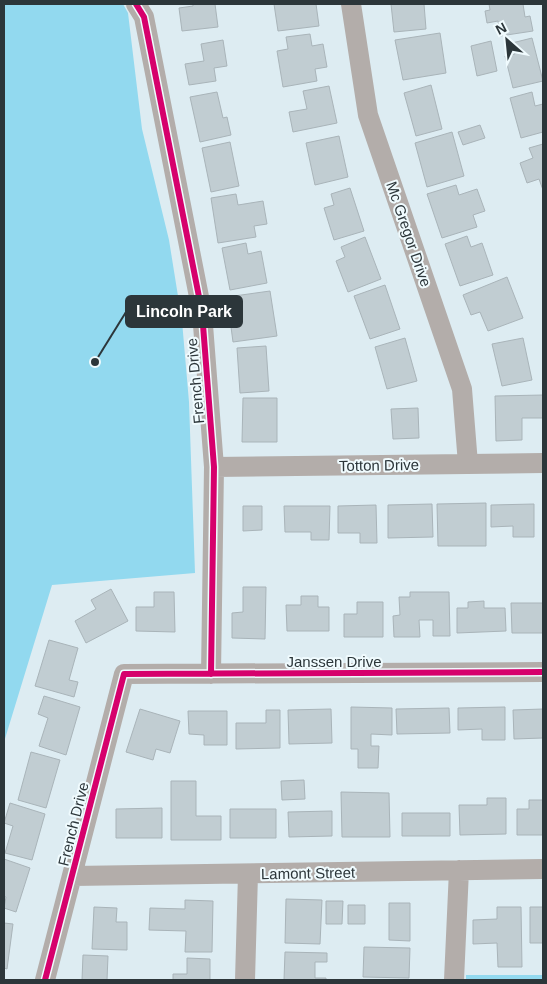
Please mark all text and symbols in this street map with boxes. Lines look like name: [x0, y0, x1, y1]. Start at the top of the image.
north arrow: [482, 15, 532, 65]
text: N: [493, 19, 509, 38]
street label: Mc Gregor Drive: [383, 179, 435, 289]
callout: Lincoln Park: [126, 296, 242, 327]
text: Lincoln Park: [136, 303, 232, 320]
street label: French Drive: [183, 337, 207, 425]
street label: Totton Drive: [339, 456, 419, 474]
street label: Janssen Drive: [286, 653, 382, 670]
street label: French Drive: [54, 780, 92, 868]
street label: Lamont Street: [261, 864, 356, 882]

